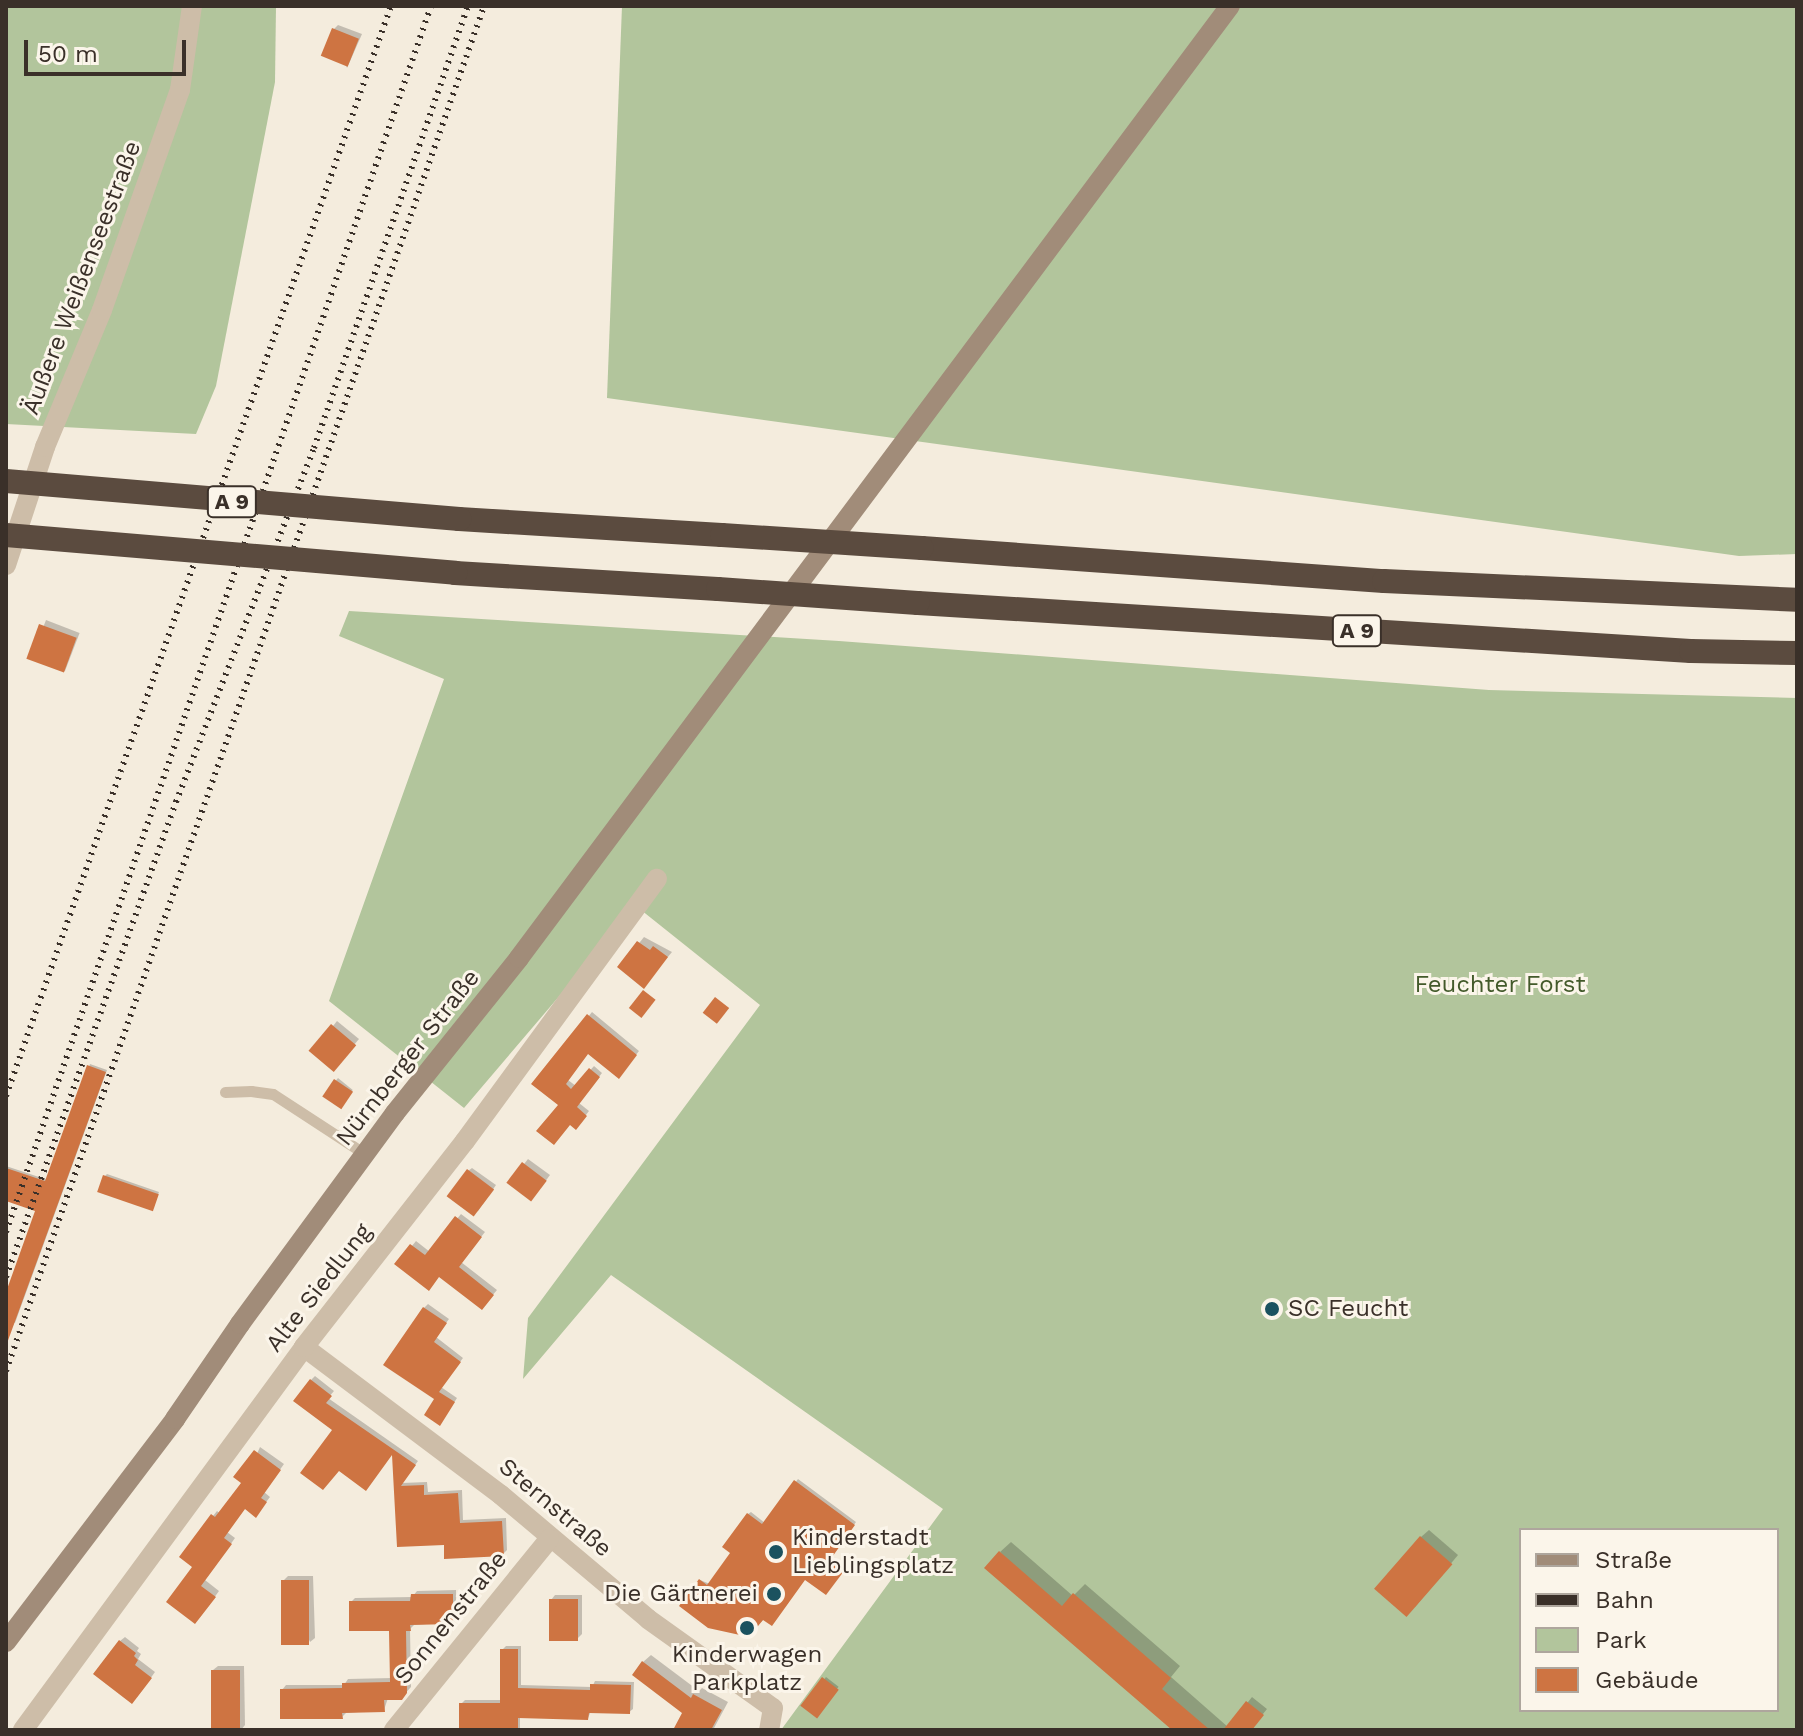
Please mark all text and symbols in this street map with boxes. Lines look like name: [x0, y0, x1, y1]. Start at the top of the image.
scale bar: [28, 24, 190, 74]
text: 50 m: [38, 40, 98, 68]
street label: Äußere Weißenseestraße: [16, 137, 148, 419]
road number: A 9: [206, 484, 258, 520]
road number: A 9: [1331, 613, 1383, 649]
street label: Nürnberger Straße: [330, 964, 486, 1152]
park label: Feuchter Forst: [1414, 971, 1586, 999]
street label: Alte Siedlung: [260, 1218, 378, 1358]
place label: SC Feucht: [1288, 1295, 1408, 1323]
marker: SC Feucht: [1263, 1300, 1281, 1318]
street label: Sternstraße: [493, 1453, 617, 1563]
place label: Kinderstadt Lieblingsplatz: [792, 1524, 954, 1580]
legend: [1519, 1528, 1779, 1712]
marker: Kinderstadt Lieblingsplatz: [767, 1543, 785, 1561]
street label: Sonnenstraße: [389, 1546, 513, 1690]
text: Straße: [1595, 1546, 1672, 1574]
place label: Die Gärtnerei: [604, 1580, 758, 1608]
marker: Die Gärtnerei: [765, 1585, 783, 1603]
text: Bahn: [1595, 1586, 1654, 1614]
marker: Kinderwagen Parkplatz: [738, 1619, 756, 1637]
text: Park: [1595, 1626, 1647, 1654]
place label: Kinderwagen Parkplatz: [672, 1641, 822, 1697]
text: Gebäude: [1595, 1666, 1699, 1694]

